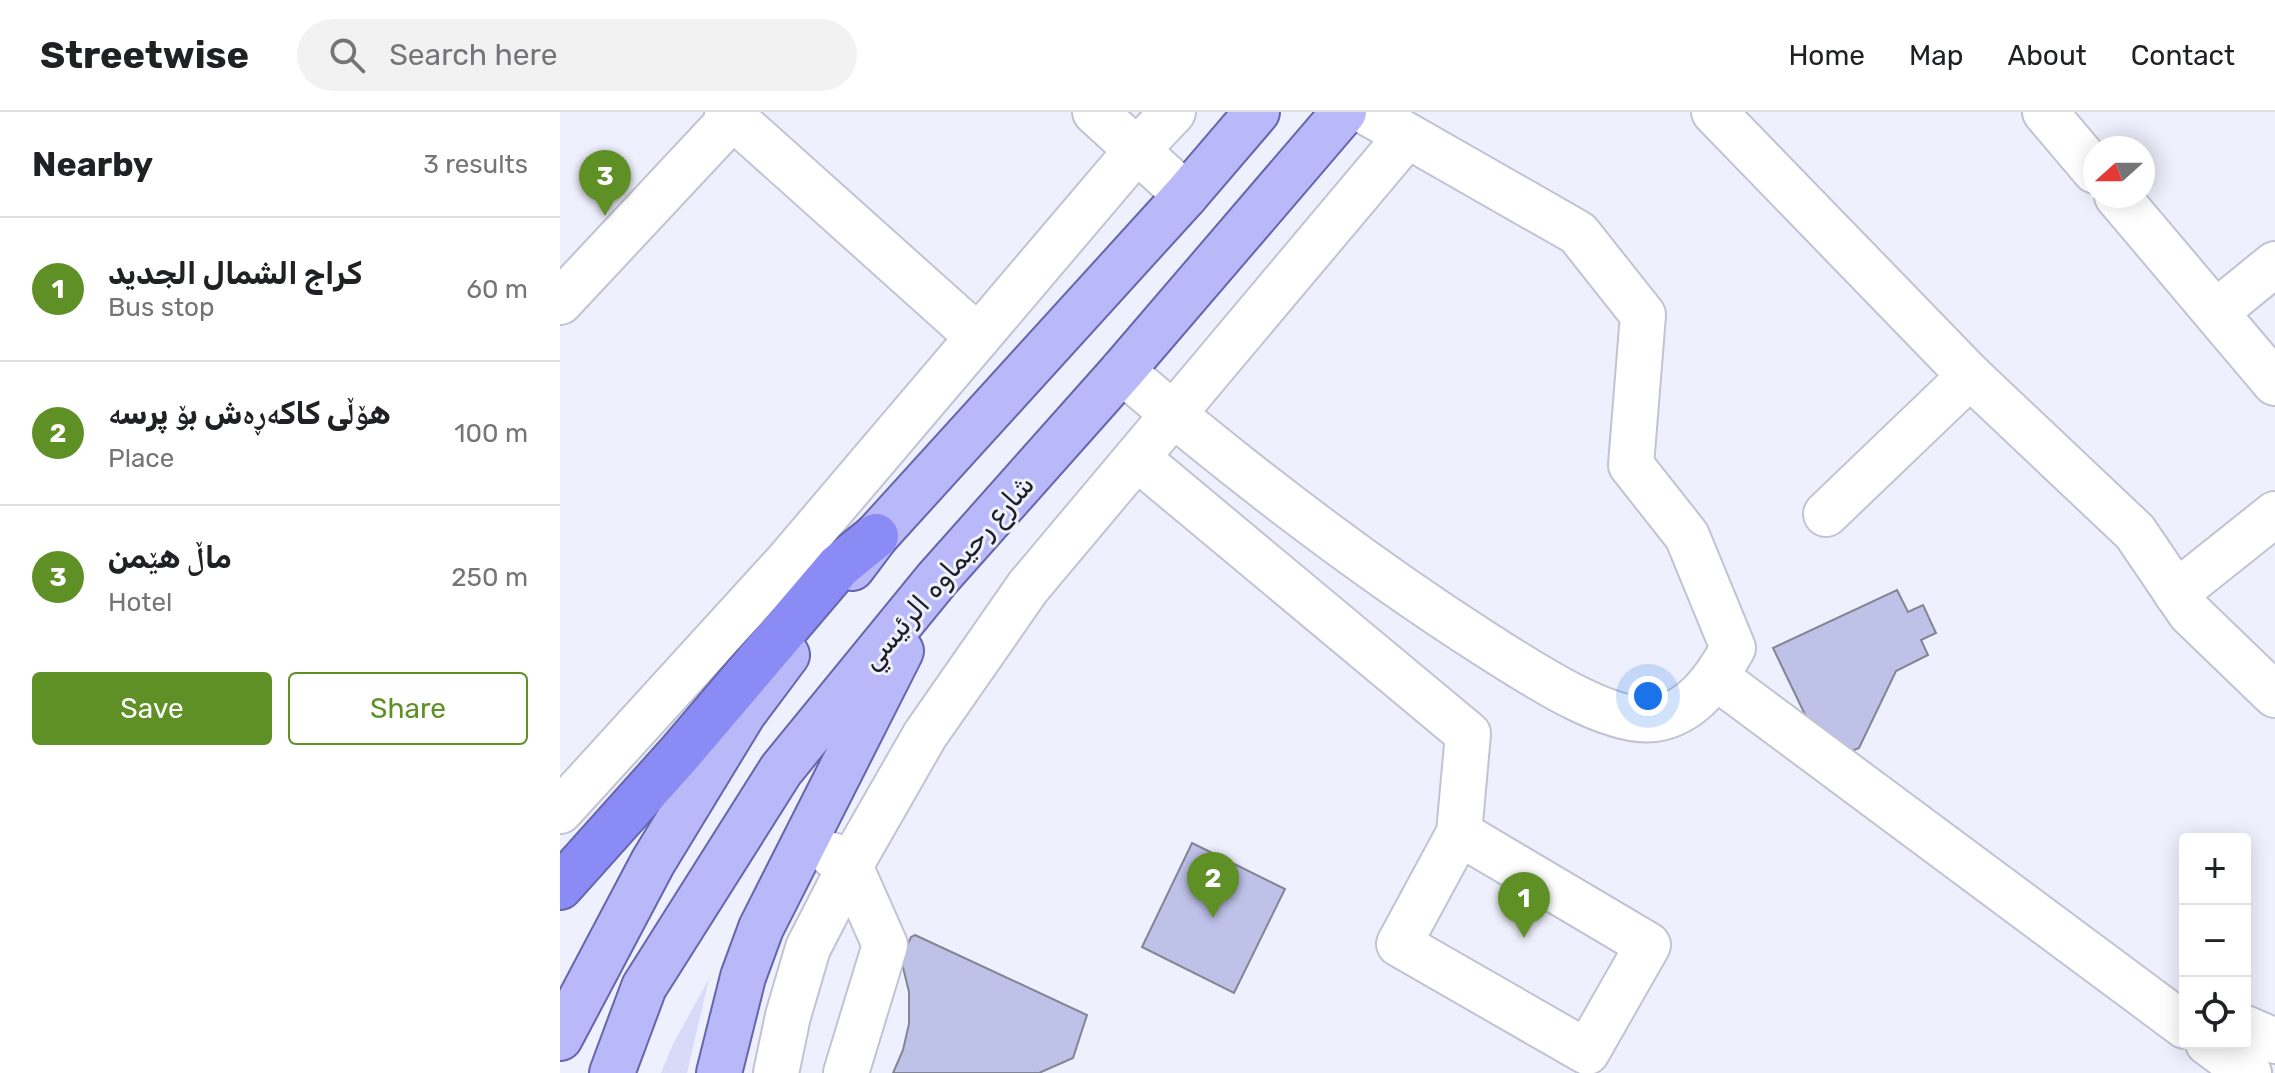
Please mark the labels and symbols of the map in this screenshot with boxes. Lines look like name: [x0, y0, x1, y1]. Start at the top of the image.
north arrow: [2083, 136, 2155, 208]
pin: 3: [579, 150, 631, 216]
street label: شارع رحيماوه الرئيسي: [854, 468, 1045, 680]
your location: [1628, 676, 1668, 716]
pin: 2: [1187, 852, 1239, 918]
pin: 1: [1498, 872, 1550, 938]

